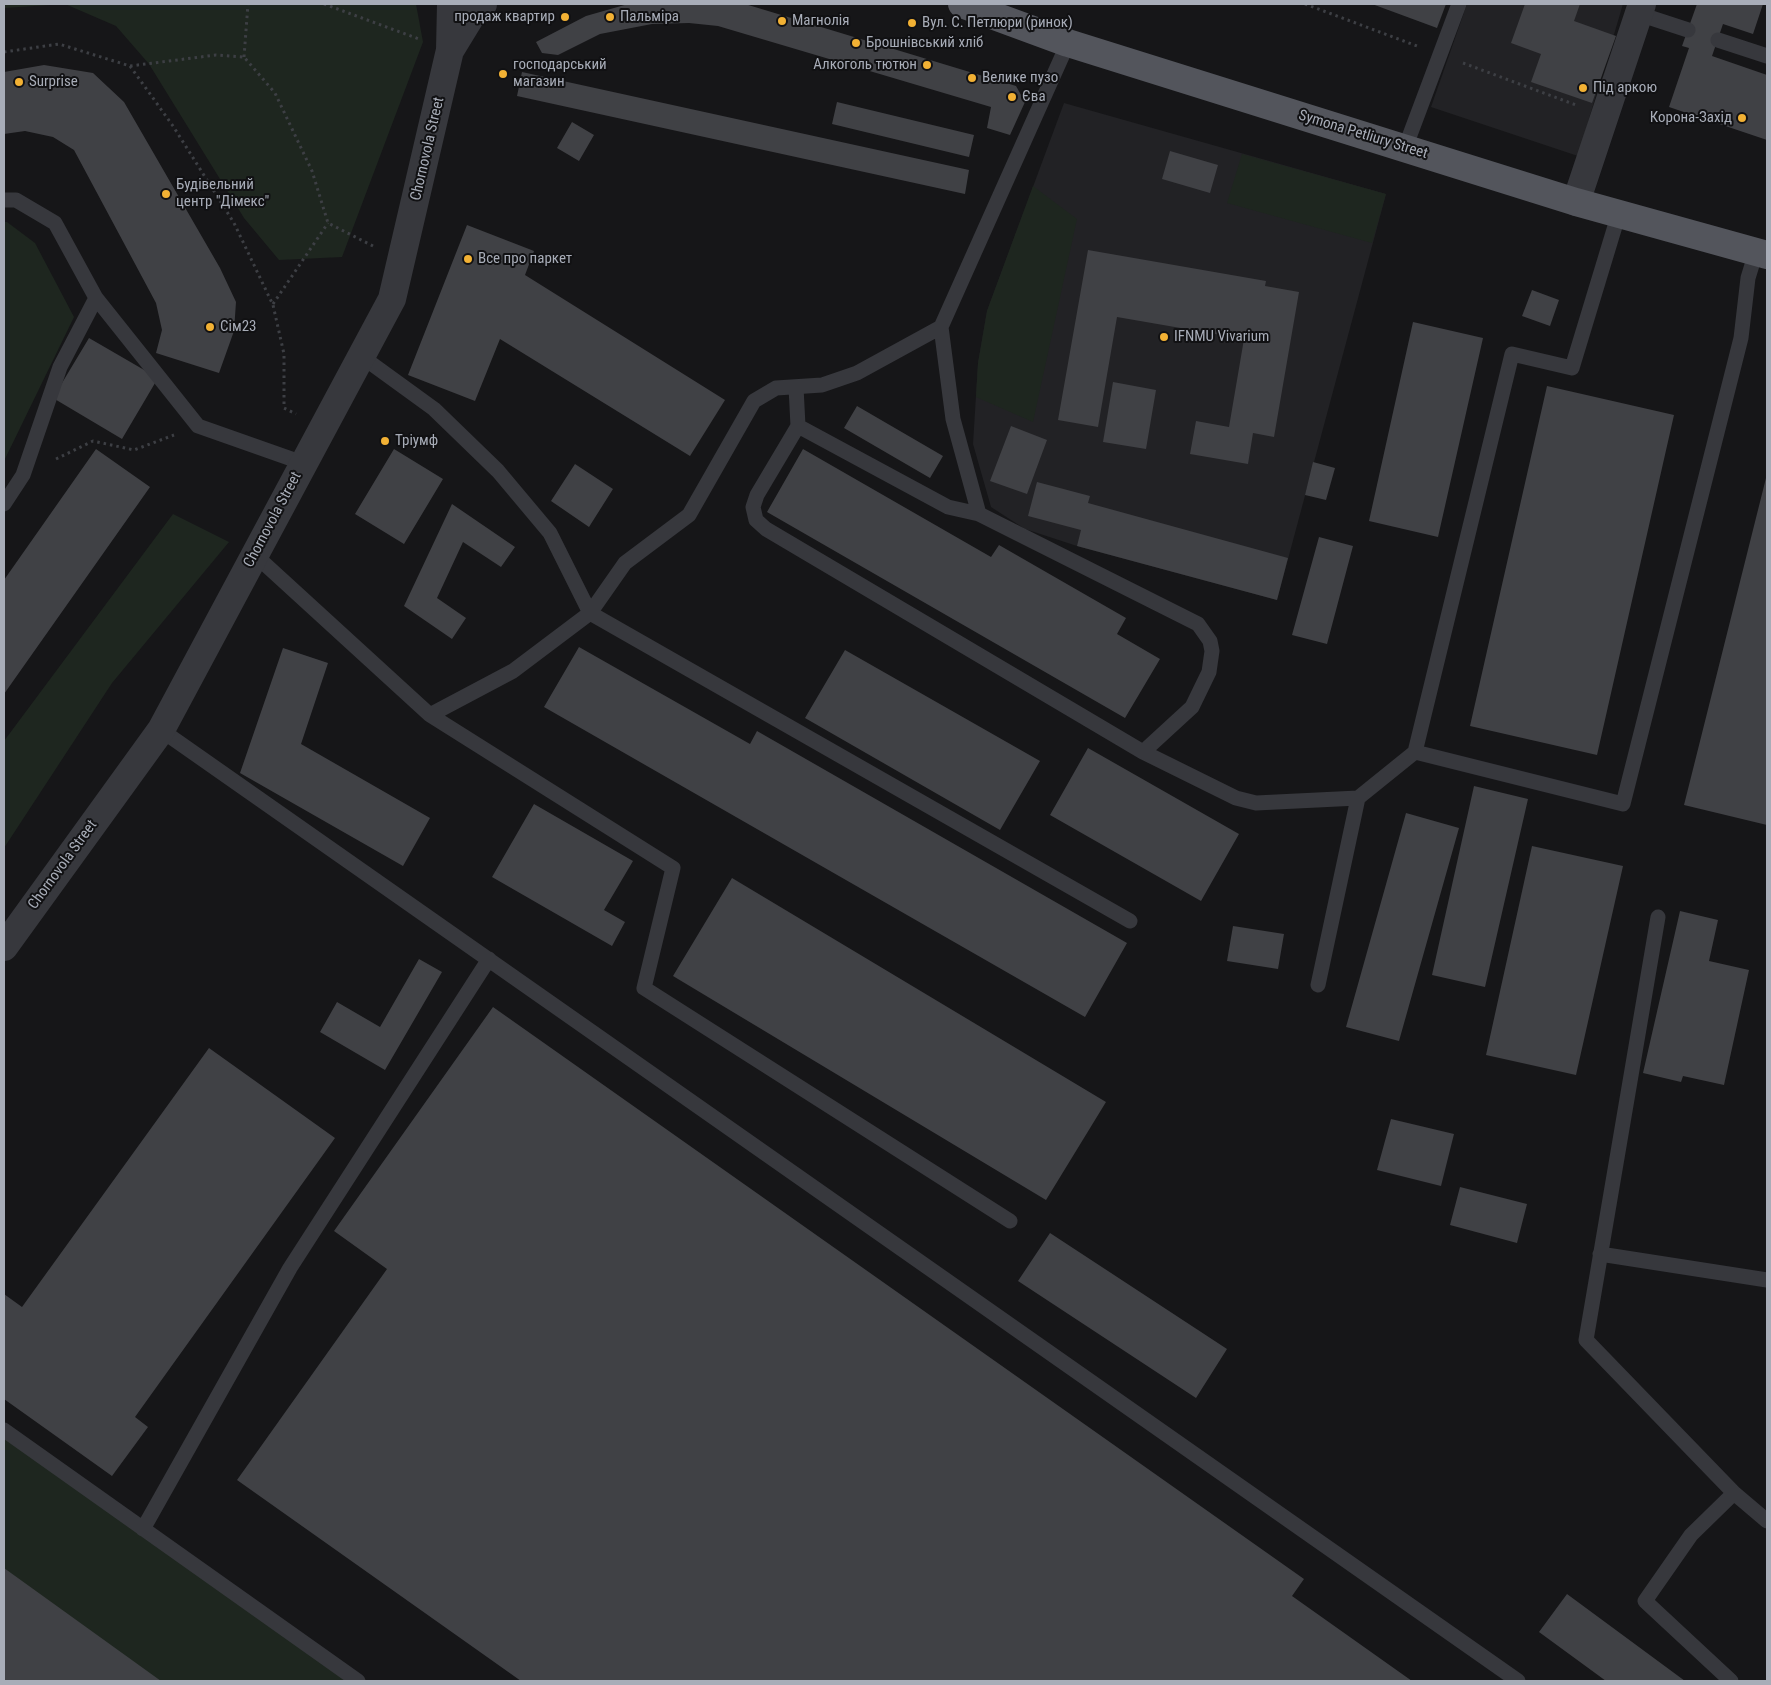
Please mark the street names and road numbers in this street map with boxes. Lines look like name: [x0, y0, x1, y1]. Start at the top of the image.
street label: Chornovola Street: [407, 96, 449, 202]
street label: Symona Petliury Street: [1296, 107, 1430, 163]
street label: Chornovola Street: [240, 469, 306, 571]
street label: Chornovola Street: [25, 817, 101, 913]

